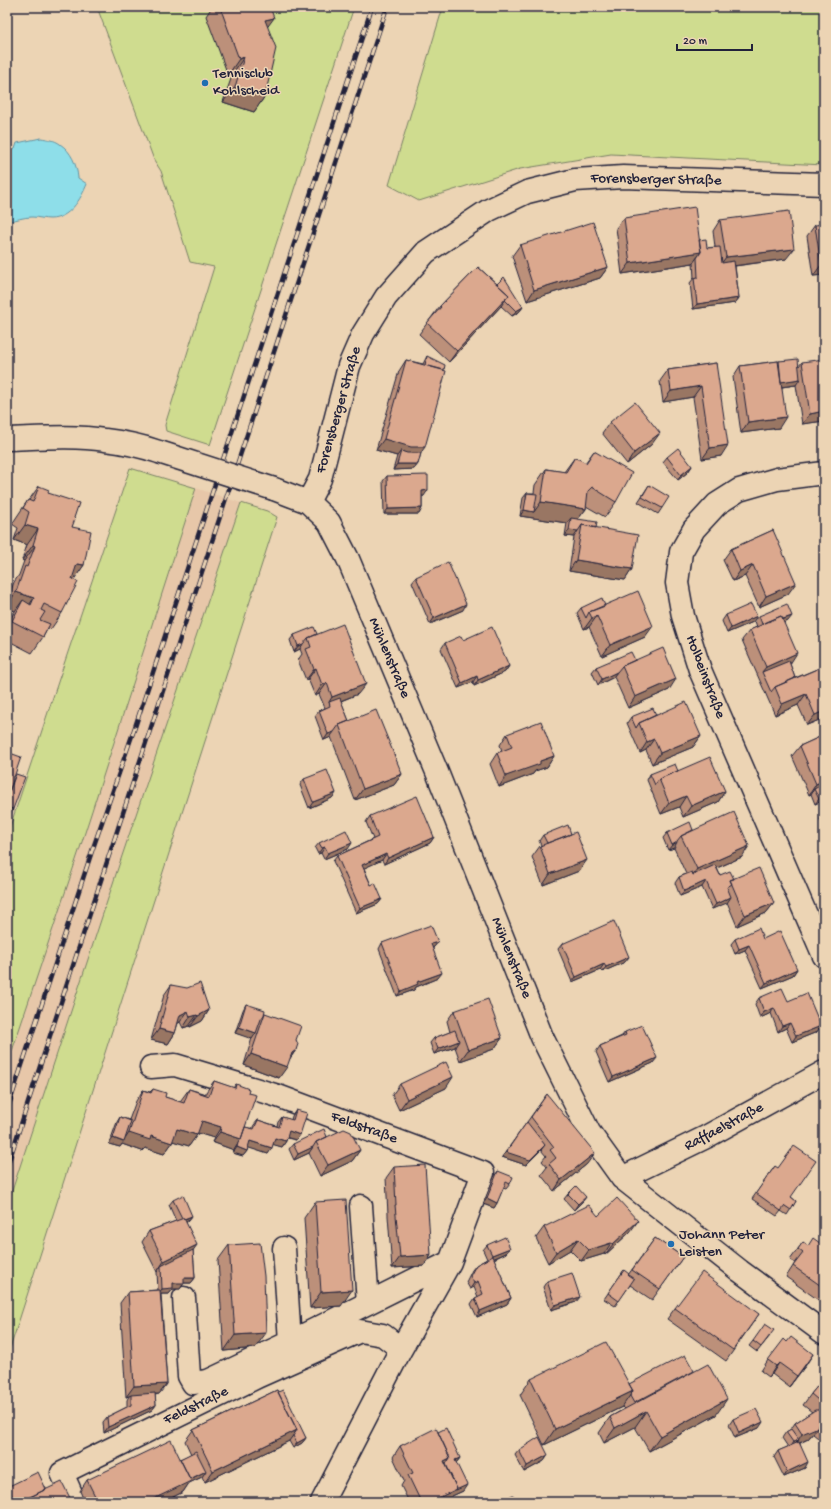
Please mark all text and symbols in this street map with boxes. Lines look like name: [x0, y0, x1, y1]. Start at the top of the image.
scale bar: [677, 26, 752, 52]
text: 20 m: [683, 35, 708, 49]
place label: Tennisclub Kohlscheid: [212, 65, 280, 100]
marker: Tennisclub Kohlscheid: [200, 78, 210, 88]
street label: Forensberger Straße: [589, 170, 722, 190]
street label: Forensberger Straße: [312, 344, 366, 476]
street label: Mühlenstraße: [364, 615, 414, 701]
street label: Holbeinstraße: [681, 633, 729, 721]
street label: Mühlenstraße: [487, 915, 536, 1001]
street label: Raffaelstraße: [681, 1099, 767, 1155]
street label: Feldstraße: [327, 1107, 400, 1148]
place label: Johann Peter Leisten: [679, 1226, 766, 1261]
marker: Johann Peter Leisten: [666, 1239, 676, 1249]
street label: Feldstraße: [160, 1383, 231, 1430]

